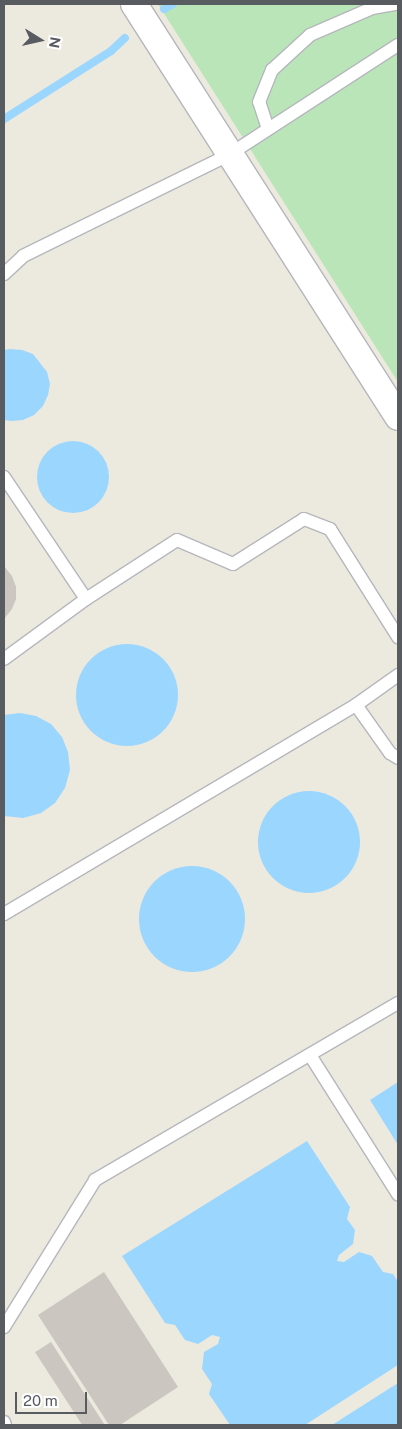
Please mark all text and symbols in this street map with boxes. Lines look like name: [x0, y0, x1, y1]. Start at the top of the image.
north arrow: [15, 15, 65, 65]
text: N: [46, 36, 64, 49]
scale bar: [18, 1382, 90, 1414]
text: 20 m: [23, 1392, 58, 1409]

